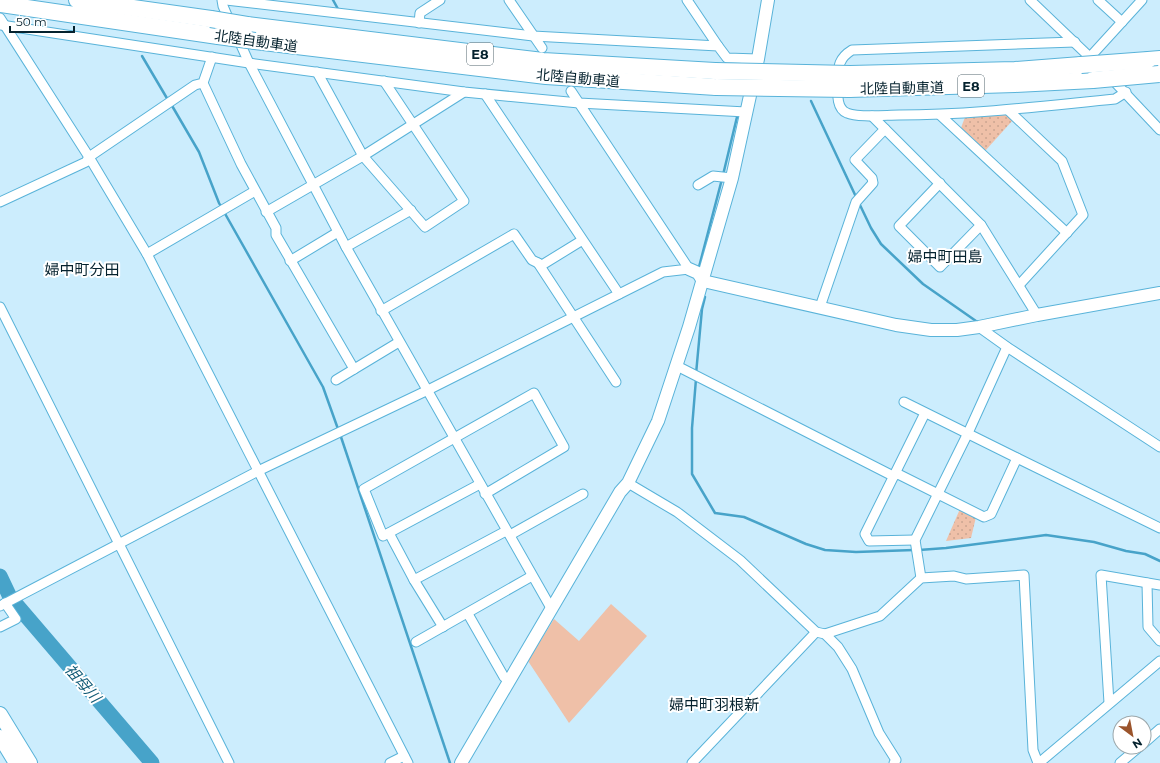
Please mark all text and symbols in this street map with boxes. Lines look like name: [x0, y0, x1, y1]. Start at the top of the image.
scale bar: [10, 8, 74, 34]
text: 50 m: [16, 14, 47, 29]
street label: 北陸自動車道: [213, 26, 299, 56]
road number: E8: [467, 43, 493, 65]
street label: 北陸自動車道: [535, 65, 621, 91]
road number: E8: [958, 75, 984, 97]
street label: 北陸自動車道: [860, 78, 944, 98]
district label: 婦中町田島: [907, 247, 983, 266]
district label: 婦中町分田: [44, 260, 120, 279]
water label: 祖母川: [61, 660, 106, 708]
district label: 婦中町羽根新: [669, 695, 759, 714]
north arrow: [1112, 715, 1152, 755]
text: N: [1130, 735, 1145, 752]

